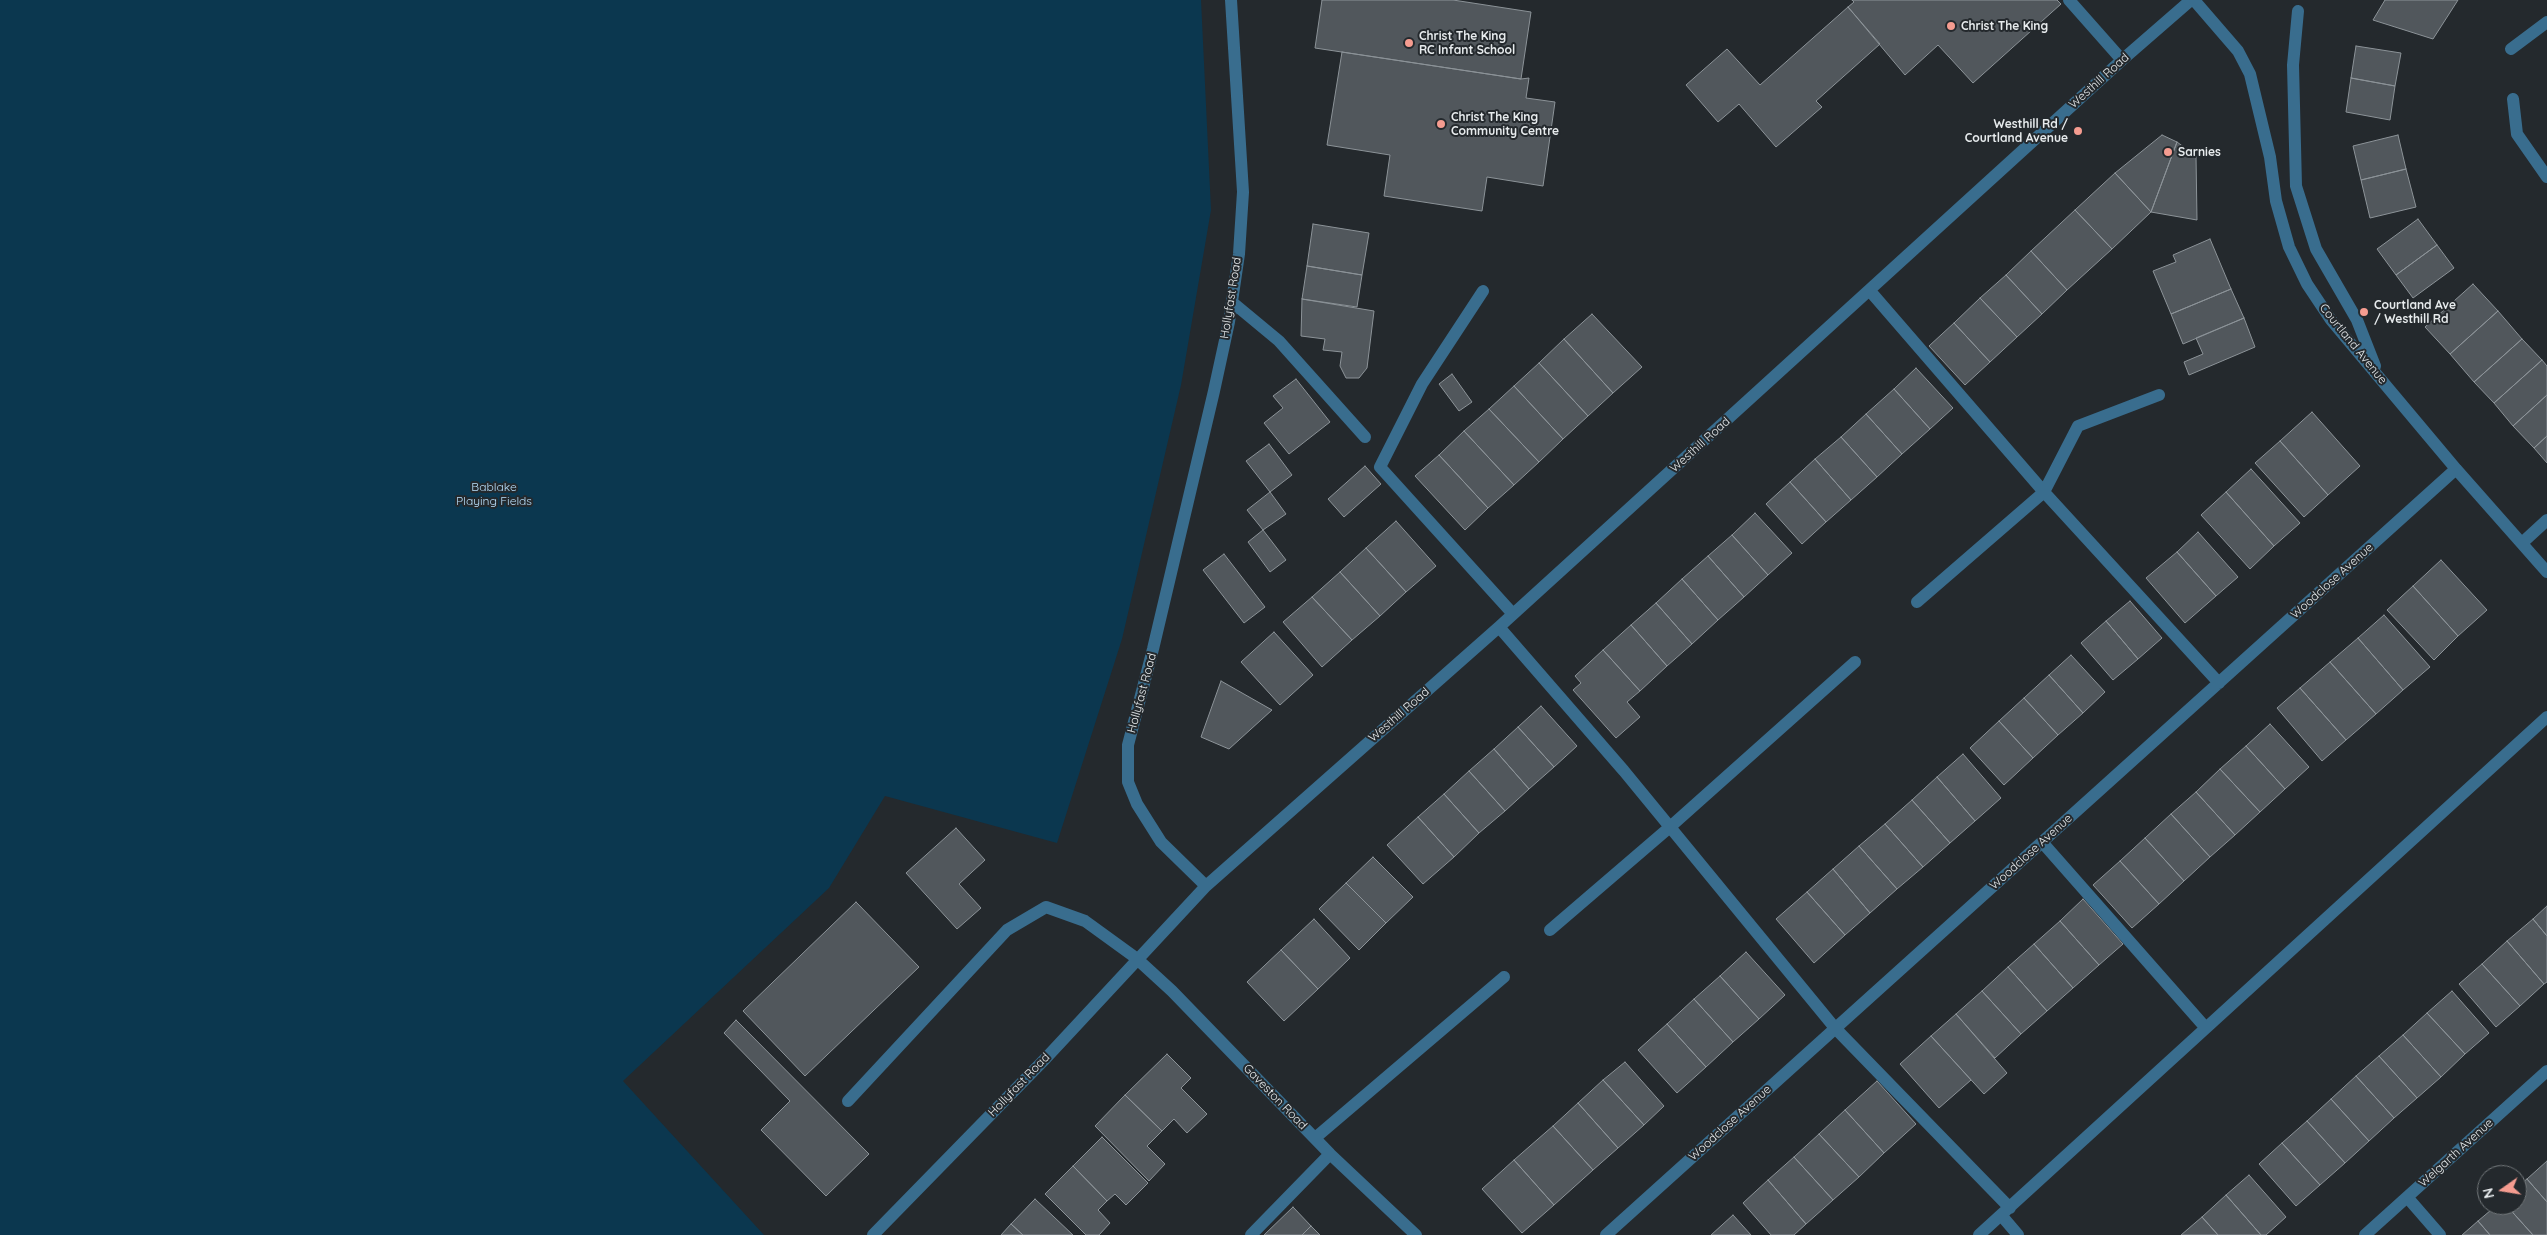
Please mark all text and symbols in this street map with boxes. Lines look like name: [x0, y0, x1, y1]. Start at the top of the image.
place label: Christ The King: [1961, 19, 2048, 33]
marker: Christ The King: [1945, 20, 1957, 32]
place label: Christ The King RC Infant School: [1419, 29, 1515, 57]
marker: Christ The King RC Infant School: [1403, 37, 1415, 49]
street label: Westhill Road: [2066, 50, 2132, 112]
place label: Christ The King Community Centre: [1451, 110, 1559, 138]
place label: Westhill Rd / Courtland Avenue: [1965, 117, 2068, 145]
marker: Christ The King Community Centre: [1435, 118, 1447, 130]
marker: Westhill Rd / Courtland Avenue: [2072, 125, 2084, 137]
place label: Sarnies: [2178, 145, 2221, 159]
marker: Sarnies: [2162, 146, 2174, 158]
street label: Hollyfast Road: [1217, 256, 1245, 340]
place label: Courtland Ave / Westhill Rd: [2374, 298, 2456, 326]
street label: Courtland Avenue: [2316, 301, 2390, 387]
marker: Courtland Ave / Westhill Rd: [2358, 306, 2370, 318]
street label: Westhill Road: [1667, 414, 1733, 476]
park label: Bablake Playing Fields: [456, 480, 532, 508]
street label: Woodclose Avenue: [2288, 540, 2376, 622]
street label: Hollyfast Road: [1124, 651, 1160, 735]
street label: Westhill Road: [1366, 685, 1432, 745]
street label: Woodclose Avenue: [1987, 811, 2075, 893]
street label: Hollyfast Road: [985, 1050, 1053, 1120]
street label: Gaveston Road: [1240, 1061, 1310, 1133]
street label: Woodclose Avenue: [1686, 1082, 1774, 1164]
street label: Welgarth Avenue: [2416, 1116, 2496, 1190]
north arrow: [2477, 1165, 2527, 1215]
text: N: [2478, 1186, 2498, 1200]

